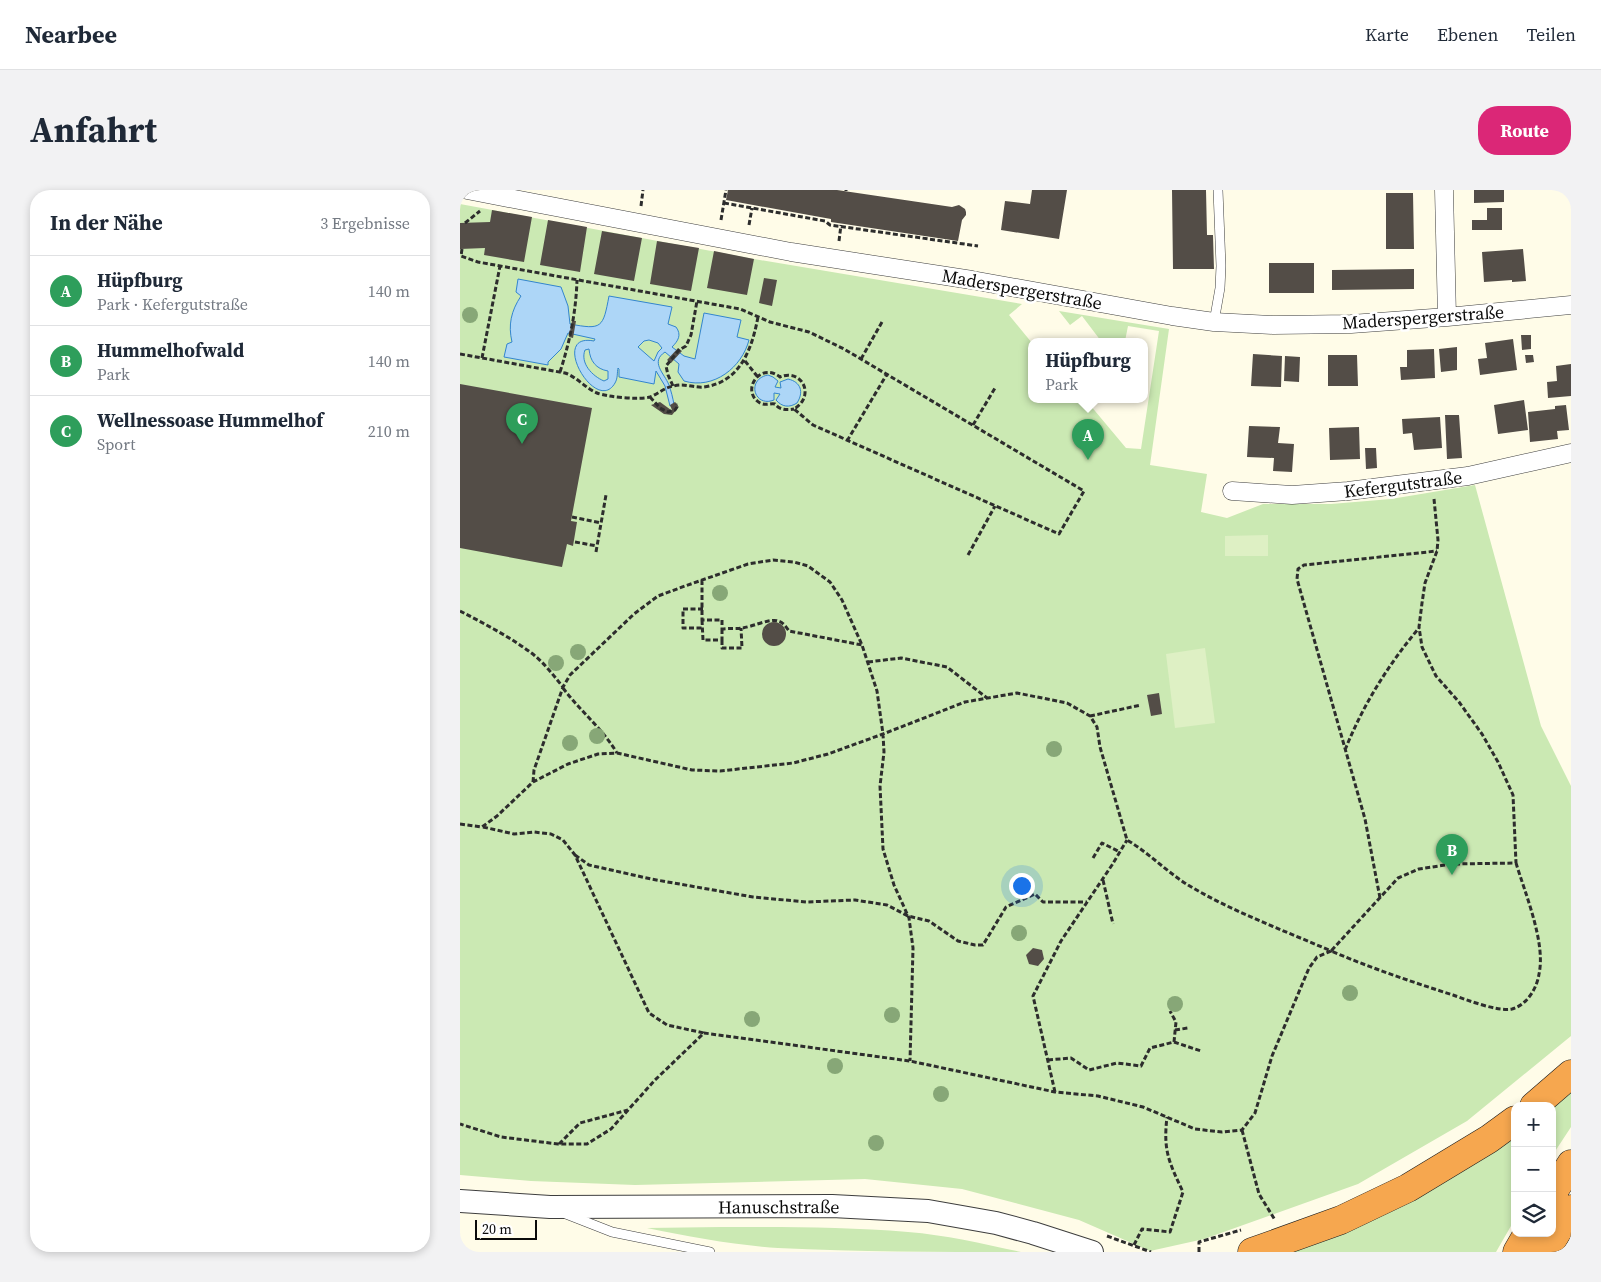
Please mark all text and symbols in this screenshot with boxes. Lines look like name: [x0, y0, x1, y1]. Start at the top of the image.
text: Nearbee: [25, 18, 117, 51]
text: Karte: [1365, 22, 1409, 47]
text: Ebenen: [1437, 22, 1498, 47]
text: Teilen: [1526, 22, 1576, 47]
text: Anfahrt: [30, 106, 157, 154]
button: Route: [1478, 106, 1571, 155]
text: In der Nähe: [50, 208, 163, 237]
text: 3 Ergebnisse: [320, 212, 410, 234]
street label: Maderspergerstraße: [940, 263, 1104, 315]
text: Hüpfburg: [97, 267, 182, 293]
text: A: [61, 280, 71, 302]
text: 140 m: [368, 280, 410, 302]
text: Park · Kefergutstraße: [97, 293, 248, 315]
street label: Maderspergerstraße: [1341, 299, 1505, 335]
text: Hummelhofwald: [97, 337, 244, 363]
popup: [1028, 338, 1148, 403]
text: Hüpfburg: [1045, 347, 1131, 373]
text: B: [61, 350, 71, 372]
text: 140 m: [368, 350, 410, 372]
text: Park: [97, 363, 130, 385]
text: Park: [1045, 373, 1078, 395]
pin: C: [506, 403, 538, 444]
text: Wellnessoase Hummelhof: [97, 407, 323, 433]
pin: A: [1072, 419, 1104, 460]
text: C: [61, 420, 71, 442]
text: 210 m: [368, 420, 410, 442]
text: Sport: [97, 433, 135, 455]
street label: Kefergutstraße: [1342, 464, 1464, 504]
pin: B: [1436, 834, 1468, 875]
your location: [1009, 873, 1035, 899]
map controls: [1511, 1102, 1556, 1237]
button: +: [1511, 1102, 1556, 1147]
button: −: [1511, 1147, 1556, 1192]
button: layers: [1511, 1192, 1556, 1237]
street label: Hanuschstraße: [718, 1193, 840, 1219]
scale bar: [475, 1217, 538, 1240]
text: 20 m: [482, 1219, 512, 1239]

